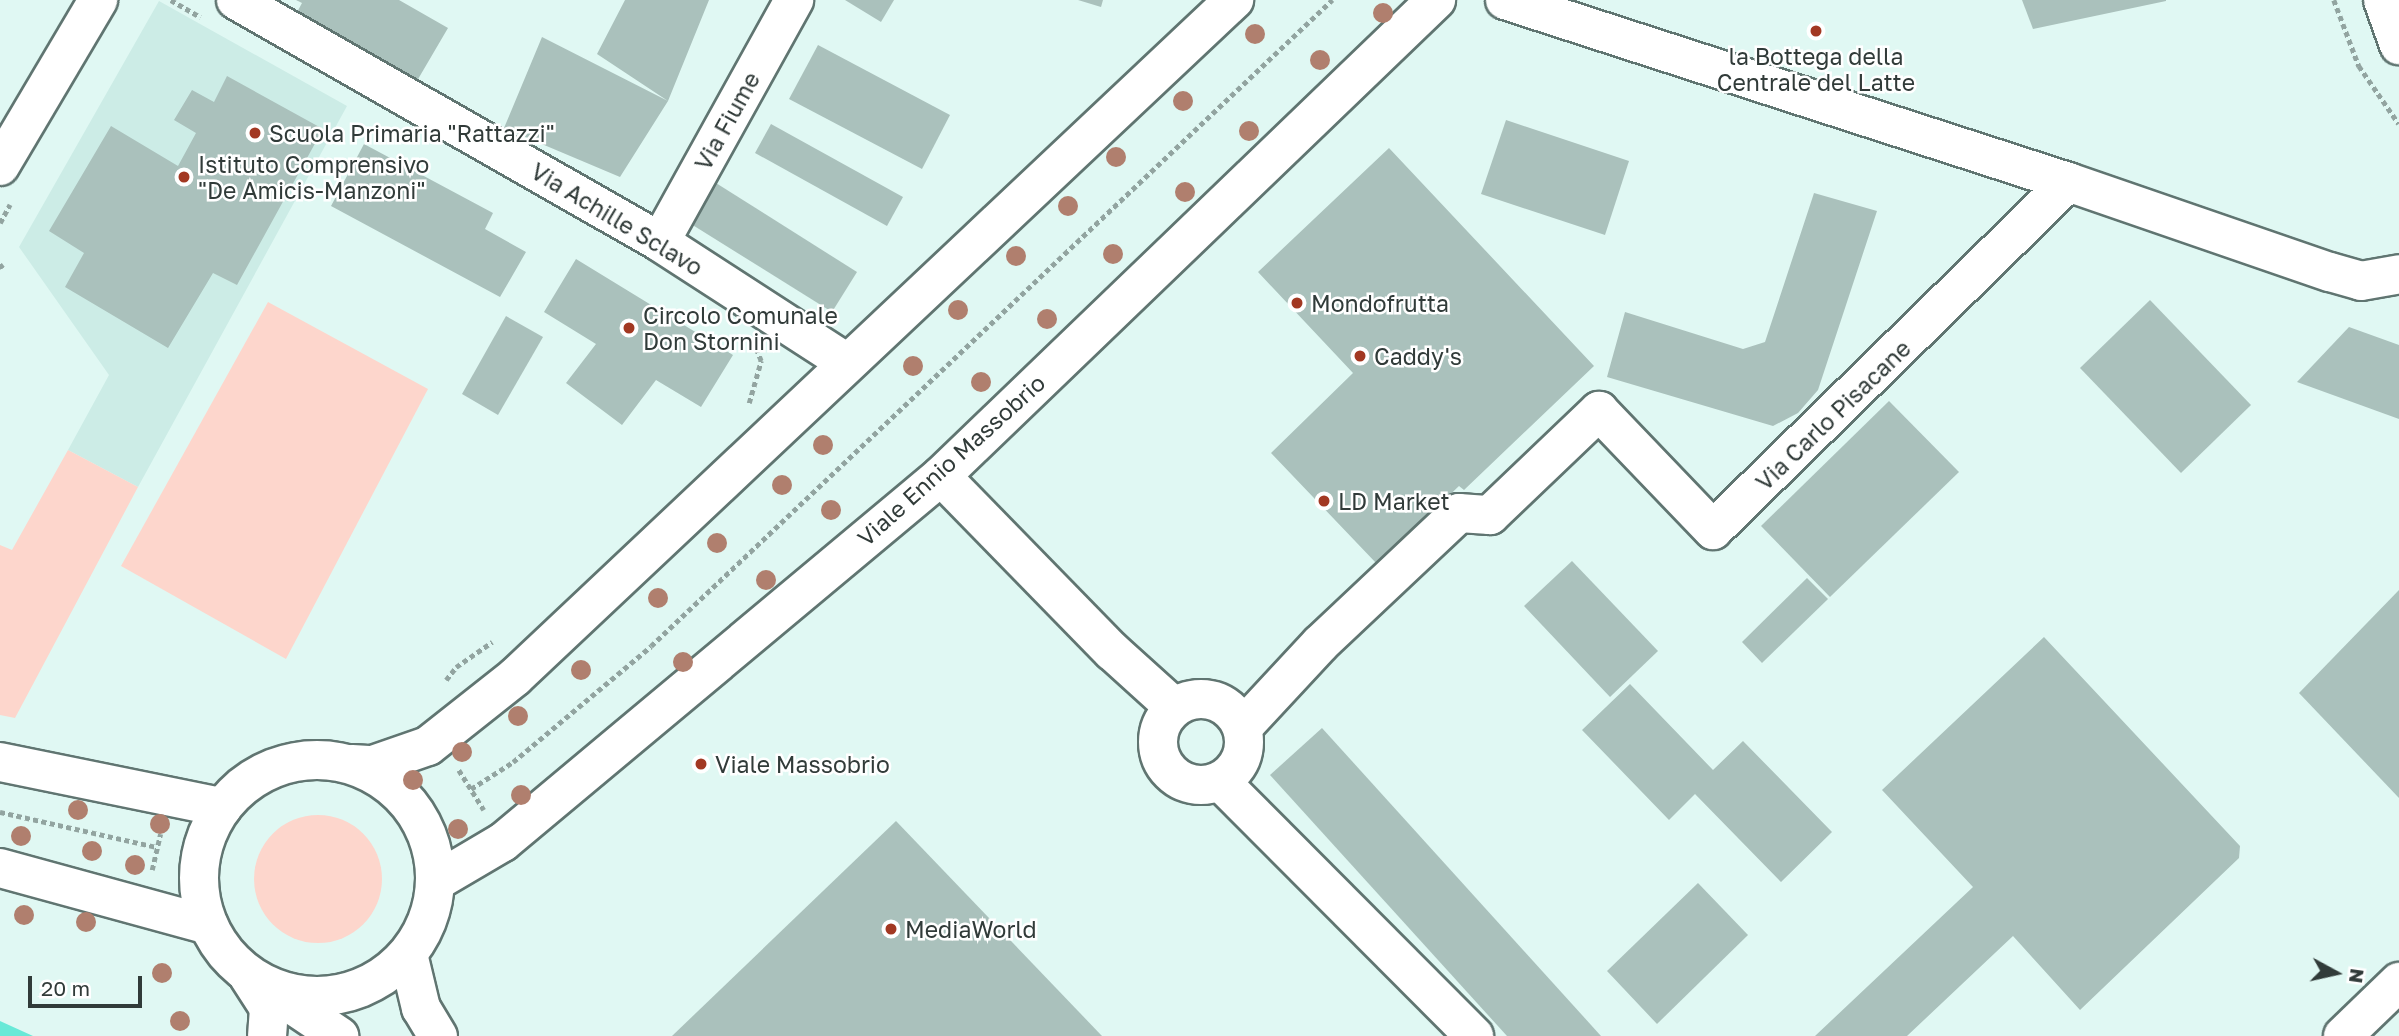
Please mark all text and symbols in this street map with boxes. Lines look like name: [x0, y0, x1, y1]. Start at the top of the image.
marker: la Bottega della Centrale del Latte: [1808, 23, 1824, 39]
place label: la Bottega della Centrale del Latte: [1717, 42, 1915, 96]
street label: Via Fiume: [689, 67, 765, 175]
place label: Scuola Primaria "Rattazzi": [269, 119, 555, 147]
marker: Scuola Primaria "Rattazzi": [247, 125, 263, 141]
place label: Istituto Comprensivo "De Amicis-Manzoni": [198, 150, 429, 204]
street label: Via Achille Sclavo: [526, 157, 708, 281]
marker: Istituto Comprensivo "De Amicis-Manzoni": [176, 169, 192, 185]
place label: Mondofrutta: [1311, 289, 1449, 317]
marker: Mondofrutta: [1289, 295, 1305, 311]
place label: Circolo Comunale Don Stornini: [643, 301, 838, 355]
marker: Circolo Comunale Don Stornini: [621, 320, 637, 336]
street label: Via Carlo Pisacane: [1750, 334, 1916, 496]
place label: Caddy's: [1374, 342, 1462, 370]
marker: Caddy's: [1352, 348, 1368, 364]
street label: Viale Ennio Massobrio: [852, 368, 1050, 552]
place label: LD Market: [1338, 487, 1450, 515]
marker: LD Market: [1316, 493, 1332, 509]
place label: Viale Massobrio: [715, 750, 890, 778]
marker: Viale Massobrio: [693, 756, 709, 772]
place label: MediaWorld: [905, 915, 1037, 943]
marker: MediaWorld: [883, 921, 899, 937]
north arrow: [2301, 938, 2371, 1008]
scale bar: [32, 962, 145, 1006]
text: N: [2345, 967, 2370, 985]
text: 20 m: [41, 975, 90, 1001]

